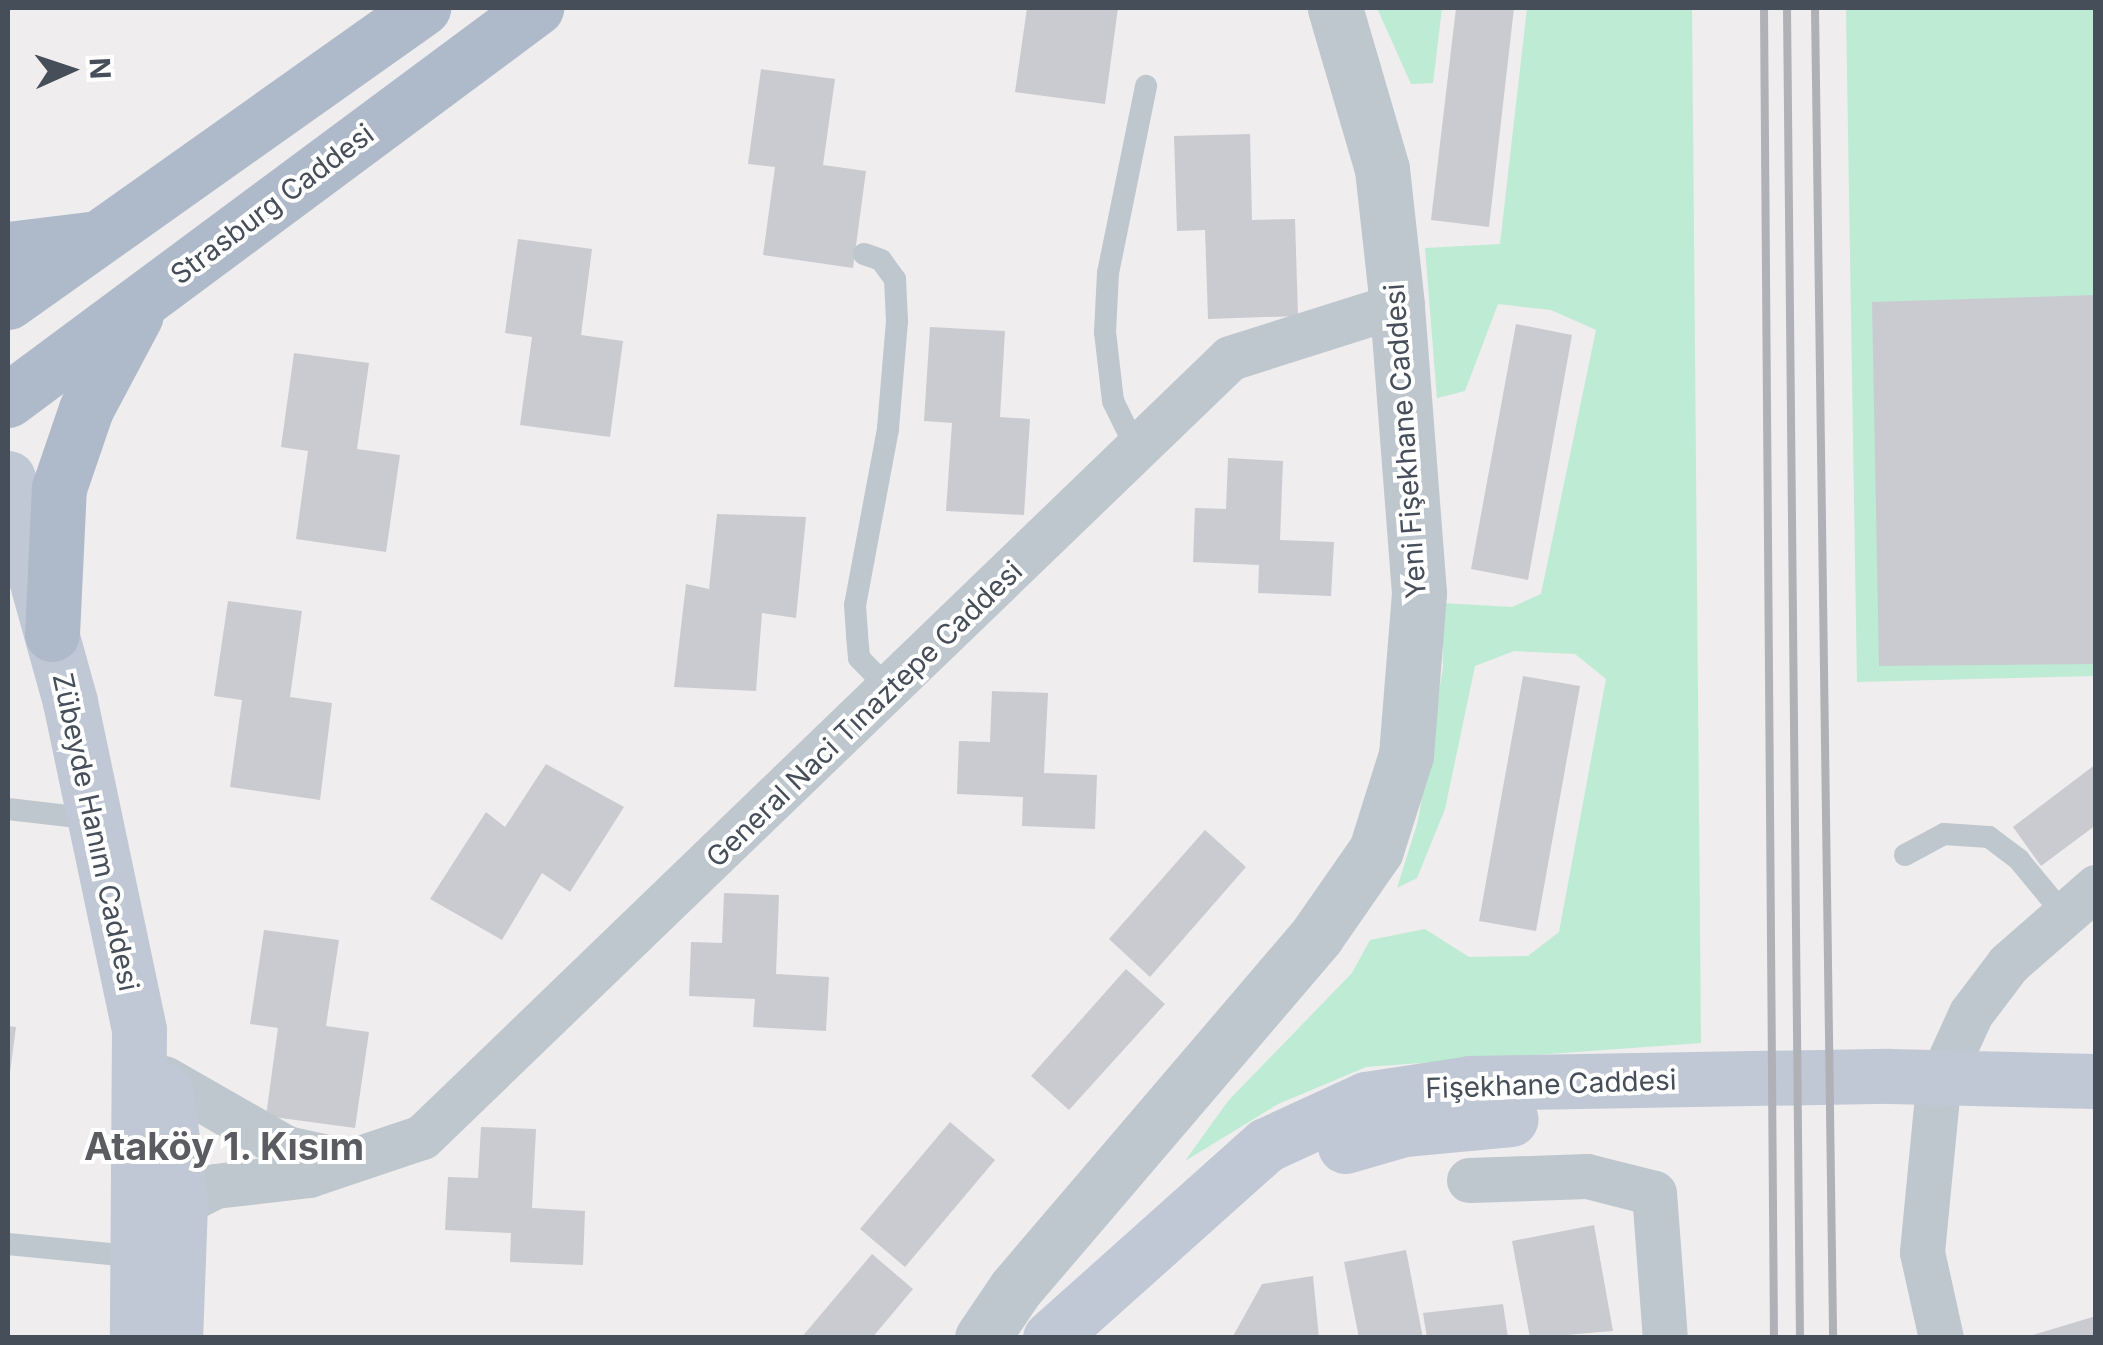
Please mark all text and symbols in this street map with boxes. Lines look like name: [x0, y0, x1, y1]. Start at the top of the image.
north arrow: [20, 20, 120, 120]
text: N: [82, 57, 117, 80]
street label: Strasburg Caddesi: [164, 117, 380, 291]
street label: Yeni Fişekhane Caddesi: [1377, 282, 1433, 600]
street label: General Naci Tınaztepe Caddesi: [699, 554, 1029, 874]
street label: Zübeyde Hanım Caddesi: [46, 670, 146, 994]
street label: Fişekhane Caddesi: [1425, 1063, 1677, 1105]
district label: Ataköy 1. Kısım: [83, 1124, 365, 1170]

